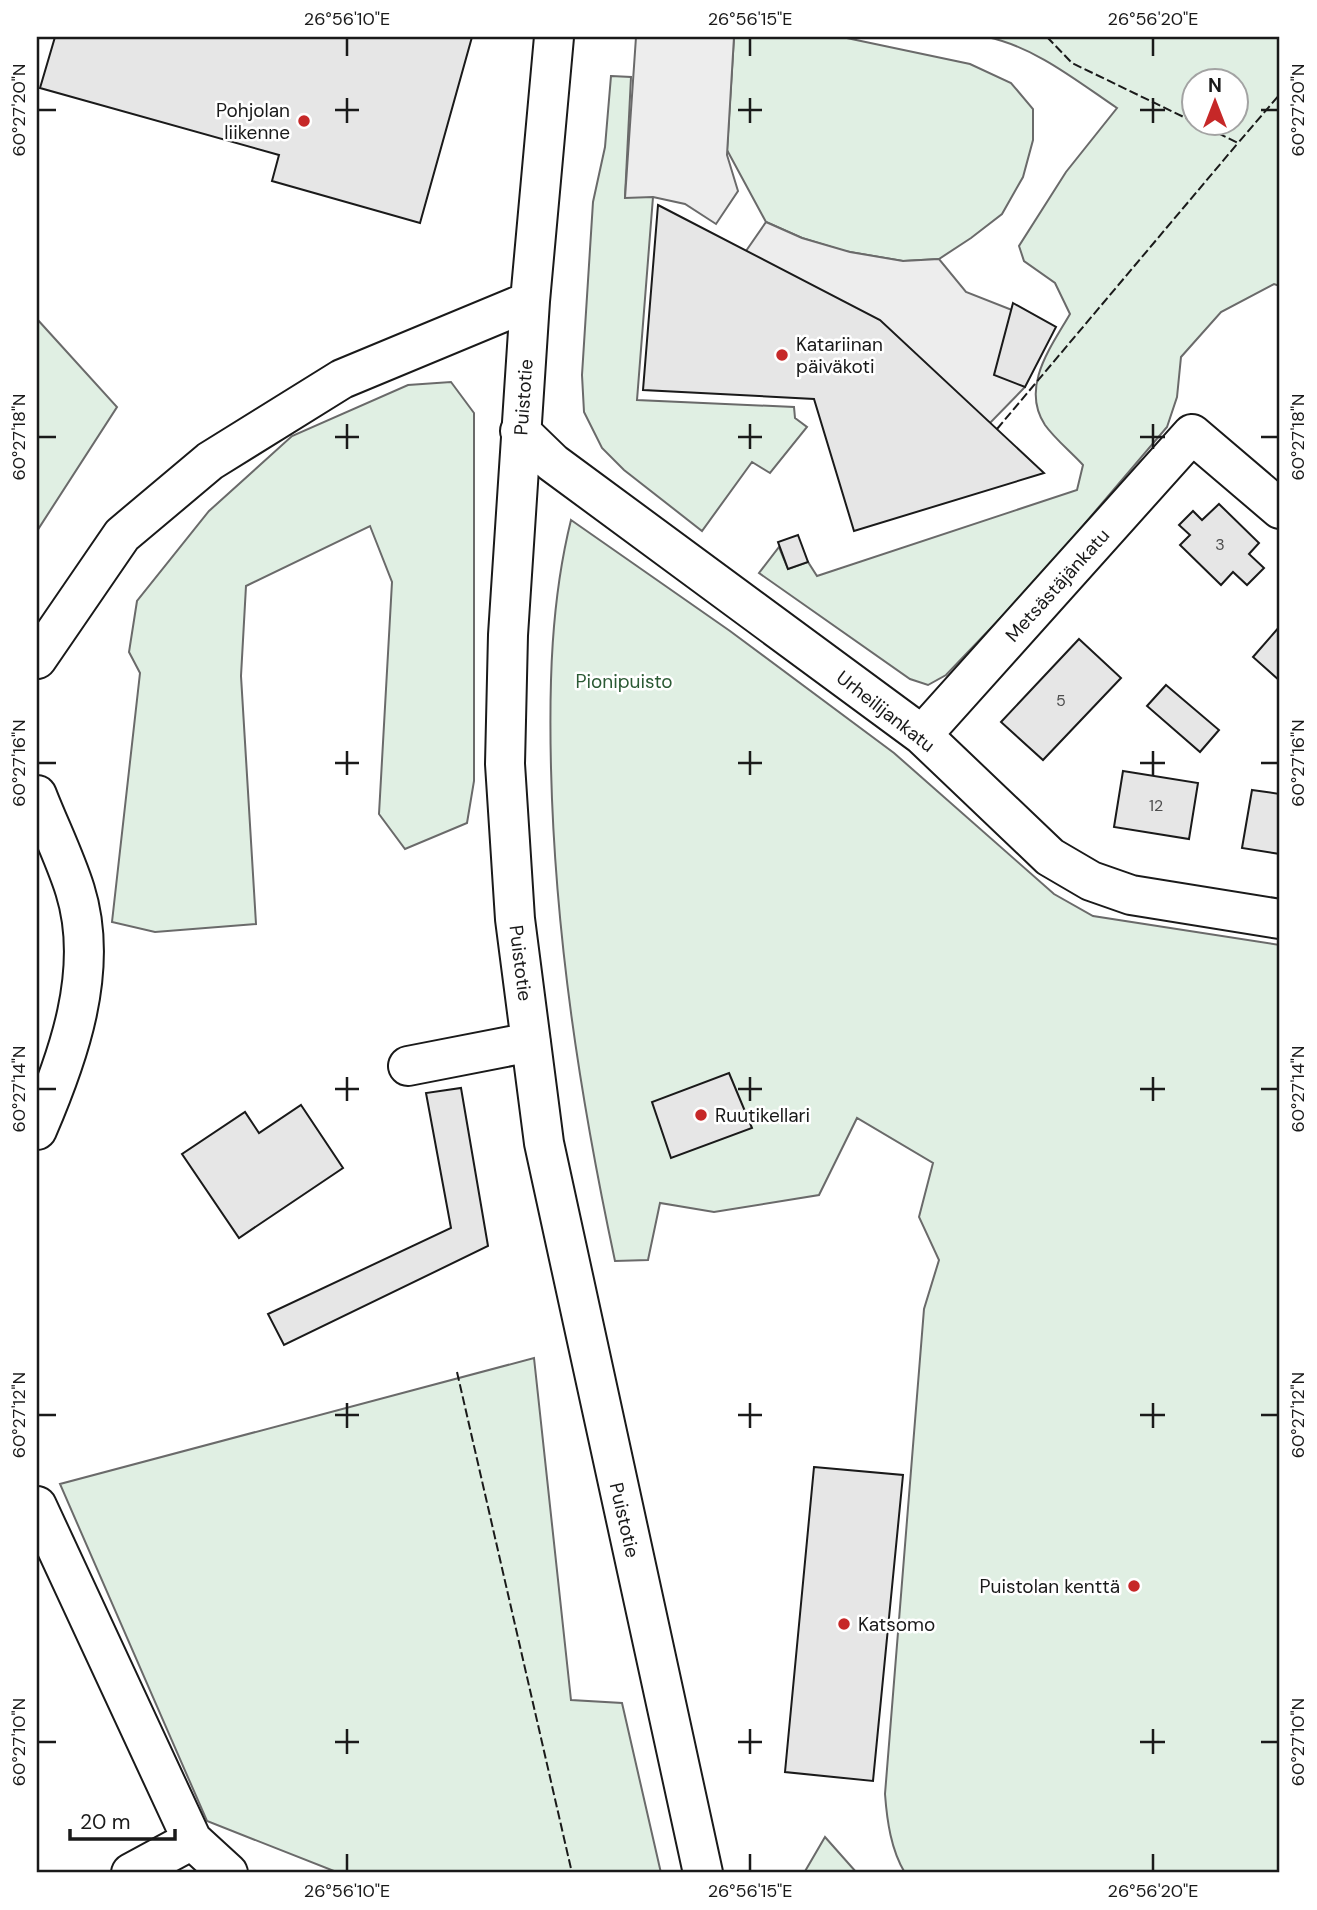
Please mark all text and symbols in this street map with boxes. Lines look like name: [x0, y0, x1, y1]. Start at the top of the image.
text: 26°56'10"E: [304, 7, 390, 31]
text: 26°56'15"E: [708, 7, 792, 31]
text: 26°56'20"E: [1108, 7, 1198, 31]
text: 60°27'20"N: [7, 63, 31, 157]
text: 60°27'20"N: [1286, 63, 1310, 157]
north arrow: [1180, 66, 1250, 136]
text: N: [1208, 73, 1222, 98]
place label: Pohjolan liikenne: [216, 98, 290, 145]
marker: Pohjolan liikenne: [296, 113, 312, 129]
place label: Katariinan päiväkoti: [796, 332, 883, 379]
marker: Katariinan päiväkoti: [774, 347, 790, 363]
street label: Puistotie: [508, 358, 539, 436]
text: 60°27'18"N: [7, 393, 31, 481]
text: 60°27'18"N: [1286, 393, 1310, 481]
street label: Metsästäjänkatu: [1000, 523, 1115, 647]
house number: 3: [1215, 534, 1225, 555]
street label: Urheilijankatu: [831, 665, 940, 758]
park label: Pionipuisto: [575, 669, 673, 694]
house number: 5: [1056, 690, 1066, 711]
text: 60°27'16"N: [7, 719, 31, 807]
text: 60°27'16"N: [1286, 719, 1310, 807]
house number: 12: [1149, 795, 1163, 816]
street label: Puistotie: [503, 924, 538, 1003]
text: 60°27'14"N: [7, 1045, 31, 1133]
text: 60°27'14"N: [1286, 1045, 1310, 1133]
place label: Ruutikellari: [715, 1103, 810, 1128]
marker: Ruutikellari: [693, 1107, 709, 1123]
text: 60°27'12"N: [7, 1372, 31, 1458]
text: 60°27'12"N: [1286, 1372, 1310, 1458]
street label: Puistotie: [604, 1480, 645, 1560]
place label: Puistolan kenttä: [980, 1574, 1120, 1599]
marker: Puistolan kenttä: [1126, 1578, 1142, 1594]
place label: Katsomo: [858, 1612, 935, 1637]
marker: Katsomo: [836, 1616, 852, 1632]
text: 60°27'10"N: [7, 1698, 31, 1786]
text: 60°27'10"N: [1286, 1698, 1310, 1786]
scale bar: [70, 1798, 175, 1842]
text: 20 m: [80, 1808, 131, 1836]
text: 26°56'10"E: [304, 1879, 390, 1903]
text: 26°56'15"E: [708, 1879, 792, 1903]
text: 26°56'20"E: [1108, 1879, 1198, 1903]

